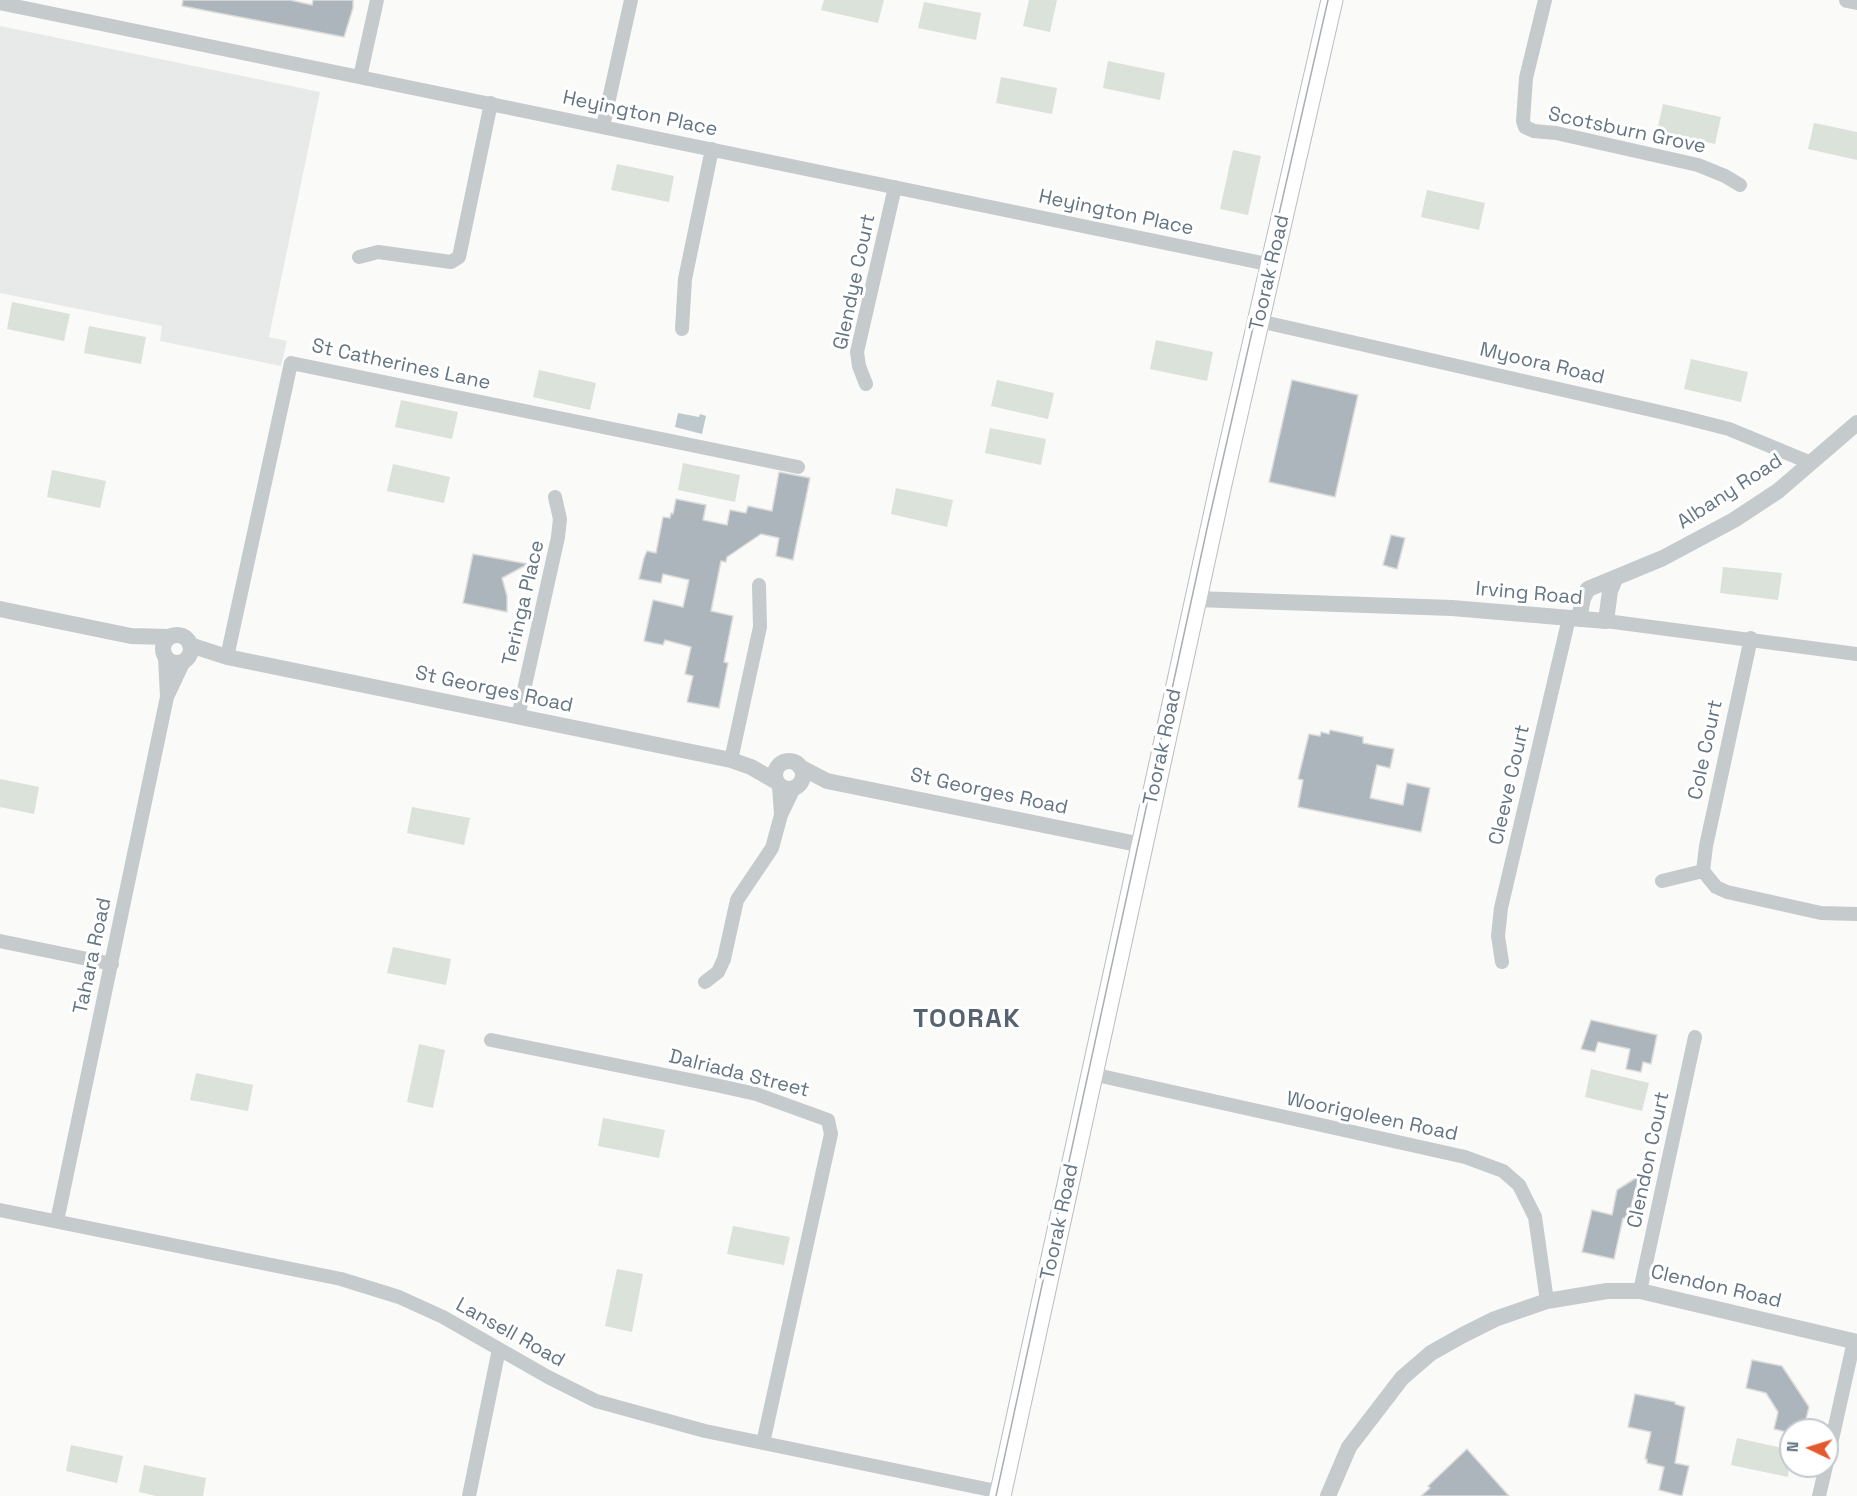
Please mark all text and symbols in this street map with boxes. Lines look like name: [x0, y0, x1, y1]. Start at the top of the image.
street label: Heyington Place: [560, 86, 720, 142]
street label: Scotsburn Grove: [1546, 103, 1708, 159]
street label: Heyington Place: [1036, 185, 1196, 241]
street label: Glendye Court: [829, 212, 881, 352]
street label: Toorak Road: [1245, 213, 1295, 333]
street label: St Catherines Lane: [309, 334, 493, 396]
street label: Myoora Road: [1477, 338, 1607, 390]
street label: Albany Road: [1673, 449, 1787, 535]
street label: Teringa Place: [498, 538, 550, 668]
street label: Irving Road: [1474, 577, 1584, 611]
street label: St Georges Road: [413, 662, 575, 718]
street label: Toorak Road: [1139, 687, 1187, 807]
street label: Cole Court: [1684, 698, 1728, 802]
street label: Cleeve Court: [1485, 723, 1535, 847]
street label: St Georges Road: [908, 764, 1070, 820]
street label: Tahara Road: [69, 896, 117, 1016]
district label: TOORAK: [913, 1004, 1021, 1036]
street label: Dalriada Street: [666, 1045, 812, 1103]
street label: Woorigoleen Road: [1284, 1087, 1460, 1147]
street label: Clendon Court: [1623, 1090, 1675, 1230]
street label: Toorak Road: [1036, 1162, 1084, 1282]
street label: Clendon Road: [1648, 1260, 1784, 1314]
street label: Lansell Road: [451, 1293, 569, 1373]
north arrow: [1779, 1418, 1839, 1478]
text: N: [1782, 1441, 1803, 1453]

